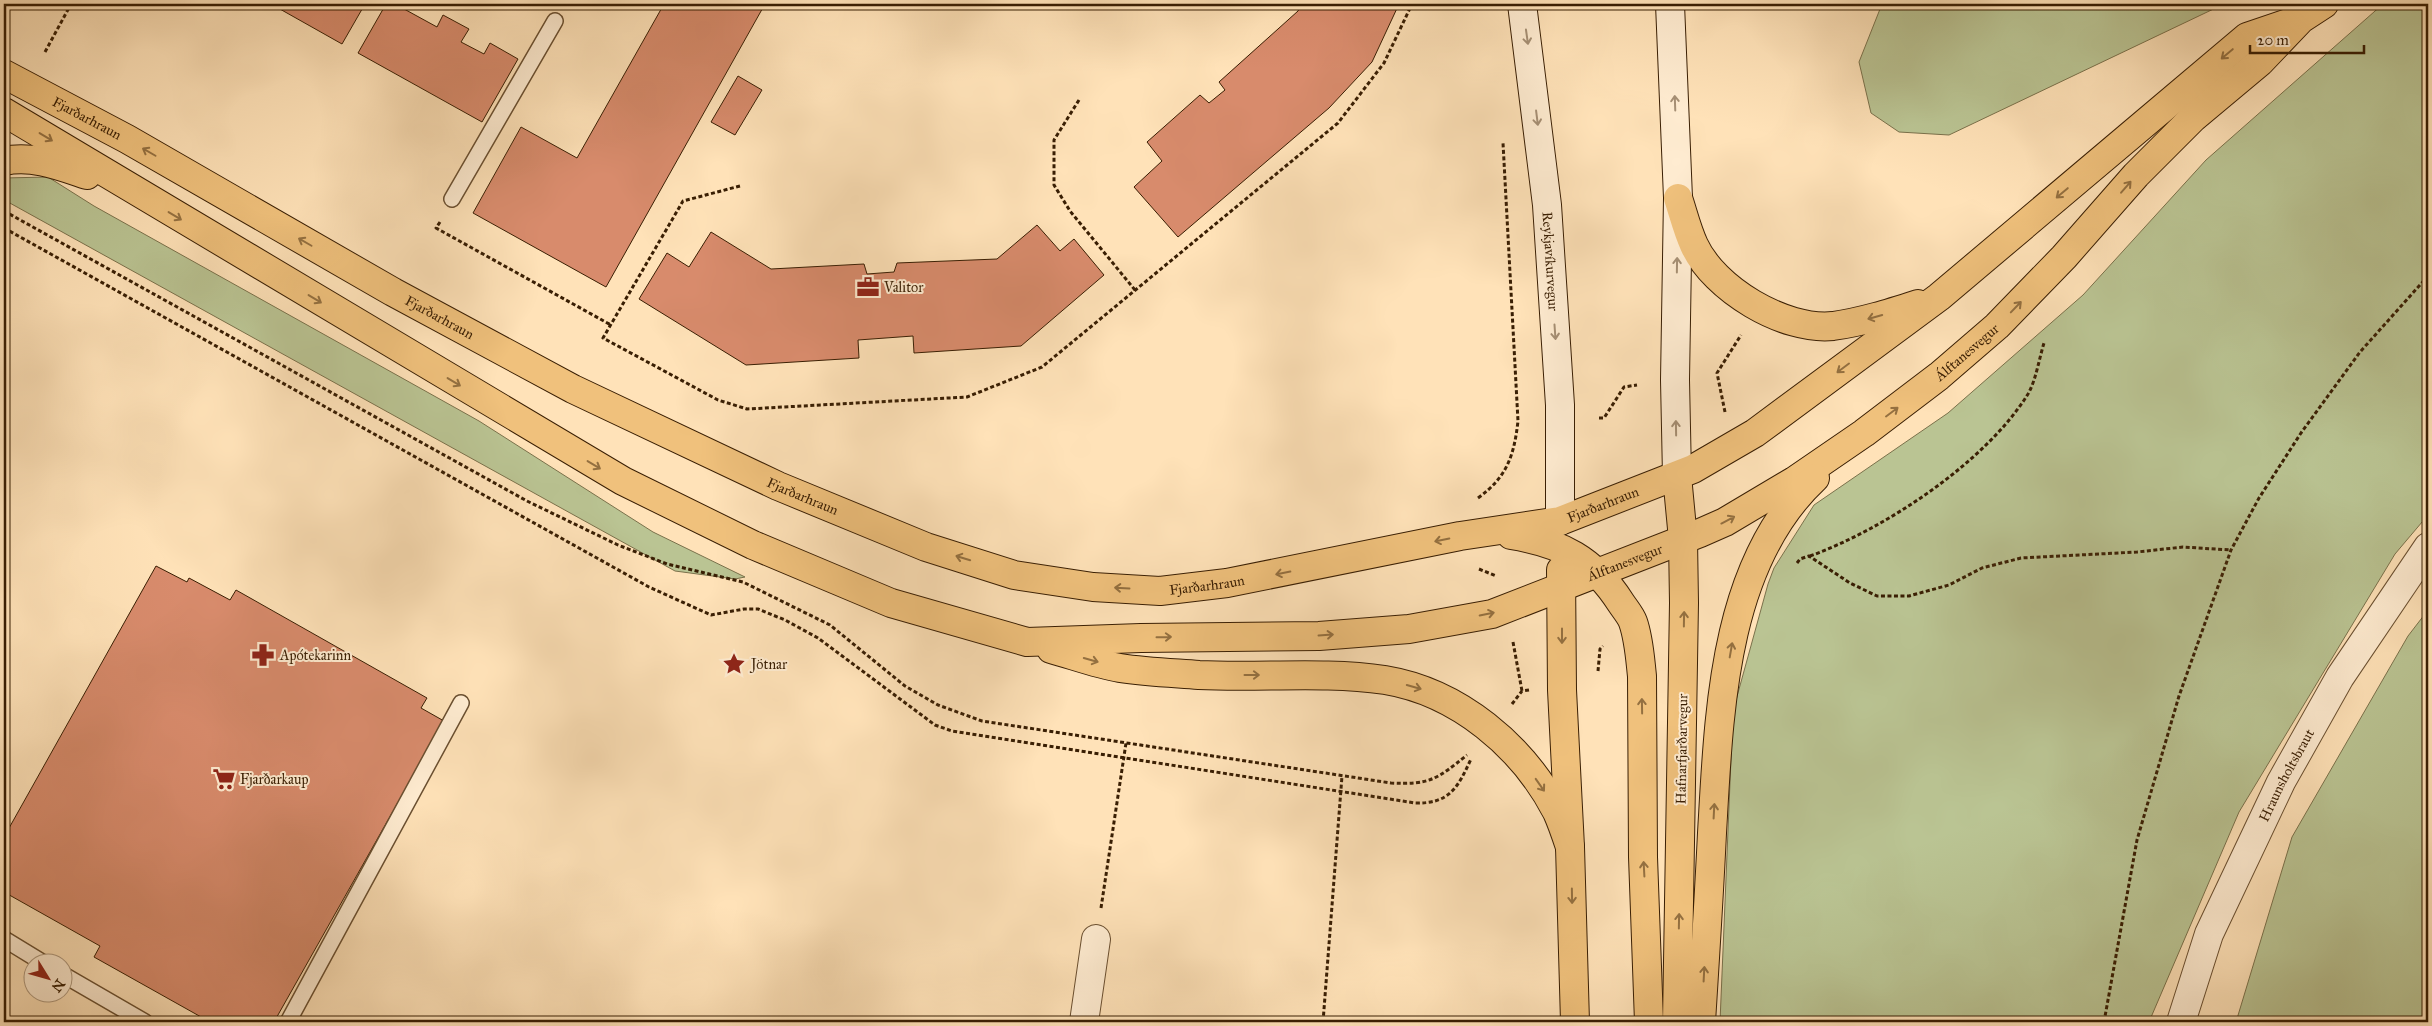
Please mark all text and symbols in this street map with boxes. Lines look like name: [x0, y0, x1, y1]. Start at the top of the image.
scale bar: [2250, 22, 2363, 54]
one-way arrow: [1522, 28, 1532, 44]
text: 20 m: [2257, 31, 2289, 49]
one-way arrow: [2220, 48, 2233, 60]
street label: Fjarðarhraun: [50, 93, 125, 143]
one-way arrow: [1670, 95, 1679, 111]
one-way arrow: [1532, 110, 1542, 126]
one-way arrow: [38, 133, 52, 143]
one-way arrow: [142, 147, 156, 157]
one-way arrow: [2120, 181, 2132, 194]
one-way arrow: [2056, 187, 2069, 198]
one-way arrow: [168, 211, 182, 221]
street label: Reykjavíkurvegur: [1539, 211, 1562, 312]
one-way arrow: [297, 237, 312, 247]
one-way arrow: [1672, 257, 1682, 274]
office icon: Valitor: [855, 274, 881, 300]
place label: Valitor: [883, 279, 924, 296]
street label: Fjarðarhraun: [402, 292, 477, 343]
one-way arrow: [307, 295, 321, 305]
one-way arrow: [2010, 300, 2022, 313]
one-way arrow: [1868, 313, 1884, 322]
street label: Álftanesvegur: [1929, 319, 2003, 385]
one-way arrow: [1551, 324, 1560, 340]
one-way arrow: [1836, 363, 1850, 373]
one-way arrow: [447, 377, 462, 387]
one-way arrow: [1885, 406, 1898, 417]
one-way arrow: [1671, 420, 1681, 436]
one-way arrow: [587, 460, 601, 470]
street label: Fjarðarhraun: [764, 474, 841, 519]
street label: Fjarðarhraun: [1565, 482, 1642, 526]
one-way arrow: [1720, 515, 1734, 525]
one-way arrow: [1434, 536, 1450, 545]
street label: Álftanesvegur: [1583, 540, 1666, 585]
one-way arrow: [955, 553, 971, 563]
one-way arrow: [1275, 568, 1291, 578]
street label: Fjarðarhraun: [1168, 571, 1246, 598]
one-way arrow: [1114, 584, 1130, 593]
one-way arrow: [1478, 609, 1494, 618]
one-way arrow: [1679, 611, 1689, 627]
one-way arrow: [1557, 627, 1567, 643]
one-way arrow: [1318, 631, 1334, 640]
one-way arrow: [1155, 633, 1171, 642]
pharmacy icon: Apótekarinn: [250, 642, 276, 668]
one-way arrow: [1726, 642, 1736, 658]
place label: Apótekarinn: [279, 647, 351, 664]
place icon: Jötnar: [721, 651, 747, 677]
place label: Jötnar: [749, 656, 788, 674]
one-way arrow: [1083, 656, 1099, 665]
one-way arrow: [1244, 670, 1260, 680]
one-way arrow: [1406, 683, 1422, 693]
street label: Hafnarfjarðarvegur: [1673, 693, 1691, 804]
one-way arrow: [1637, 698, 1647, 714]
street label: Hraunsholtsbraut: [2255, 726, 2318, 824]
supermarket icon: Fjarðarkaup: [211, 766, 237, 792]
place label: Fjarðarkaup: [240, 771, 308, 788]
one-way arrow: [1535, 778, 1545, 792]
one-way arrow: [1709, 804, 1718, 820]
one-way arrow: [1639, 861, 1648, 877]
one-way arrow: [1567, 888, 1576, 904]
one-way arrow: [1674, 913, 1684, 930]
north arrow: [22, 954, 72, 1004]
one-way arrow: [1700, 966, 1709, 982]
text: N: [48, 976, 68, 995]

